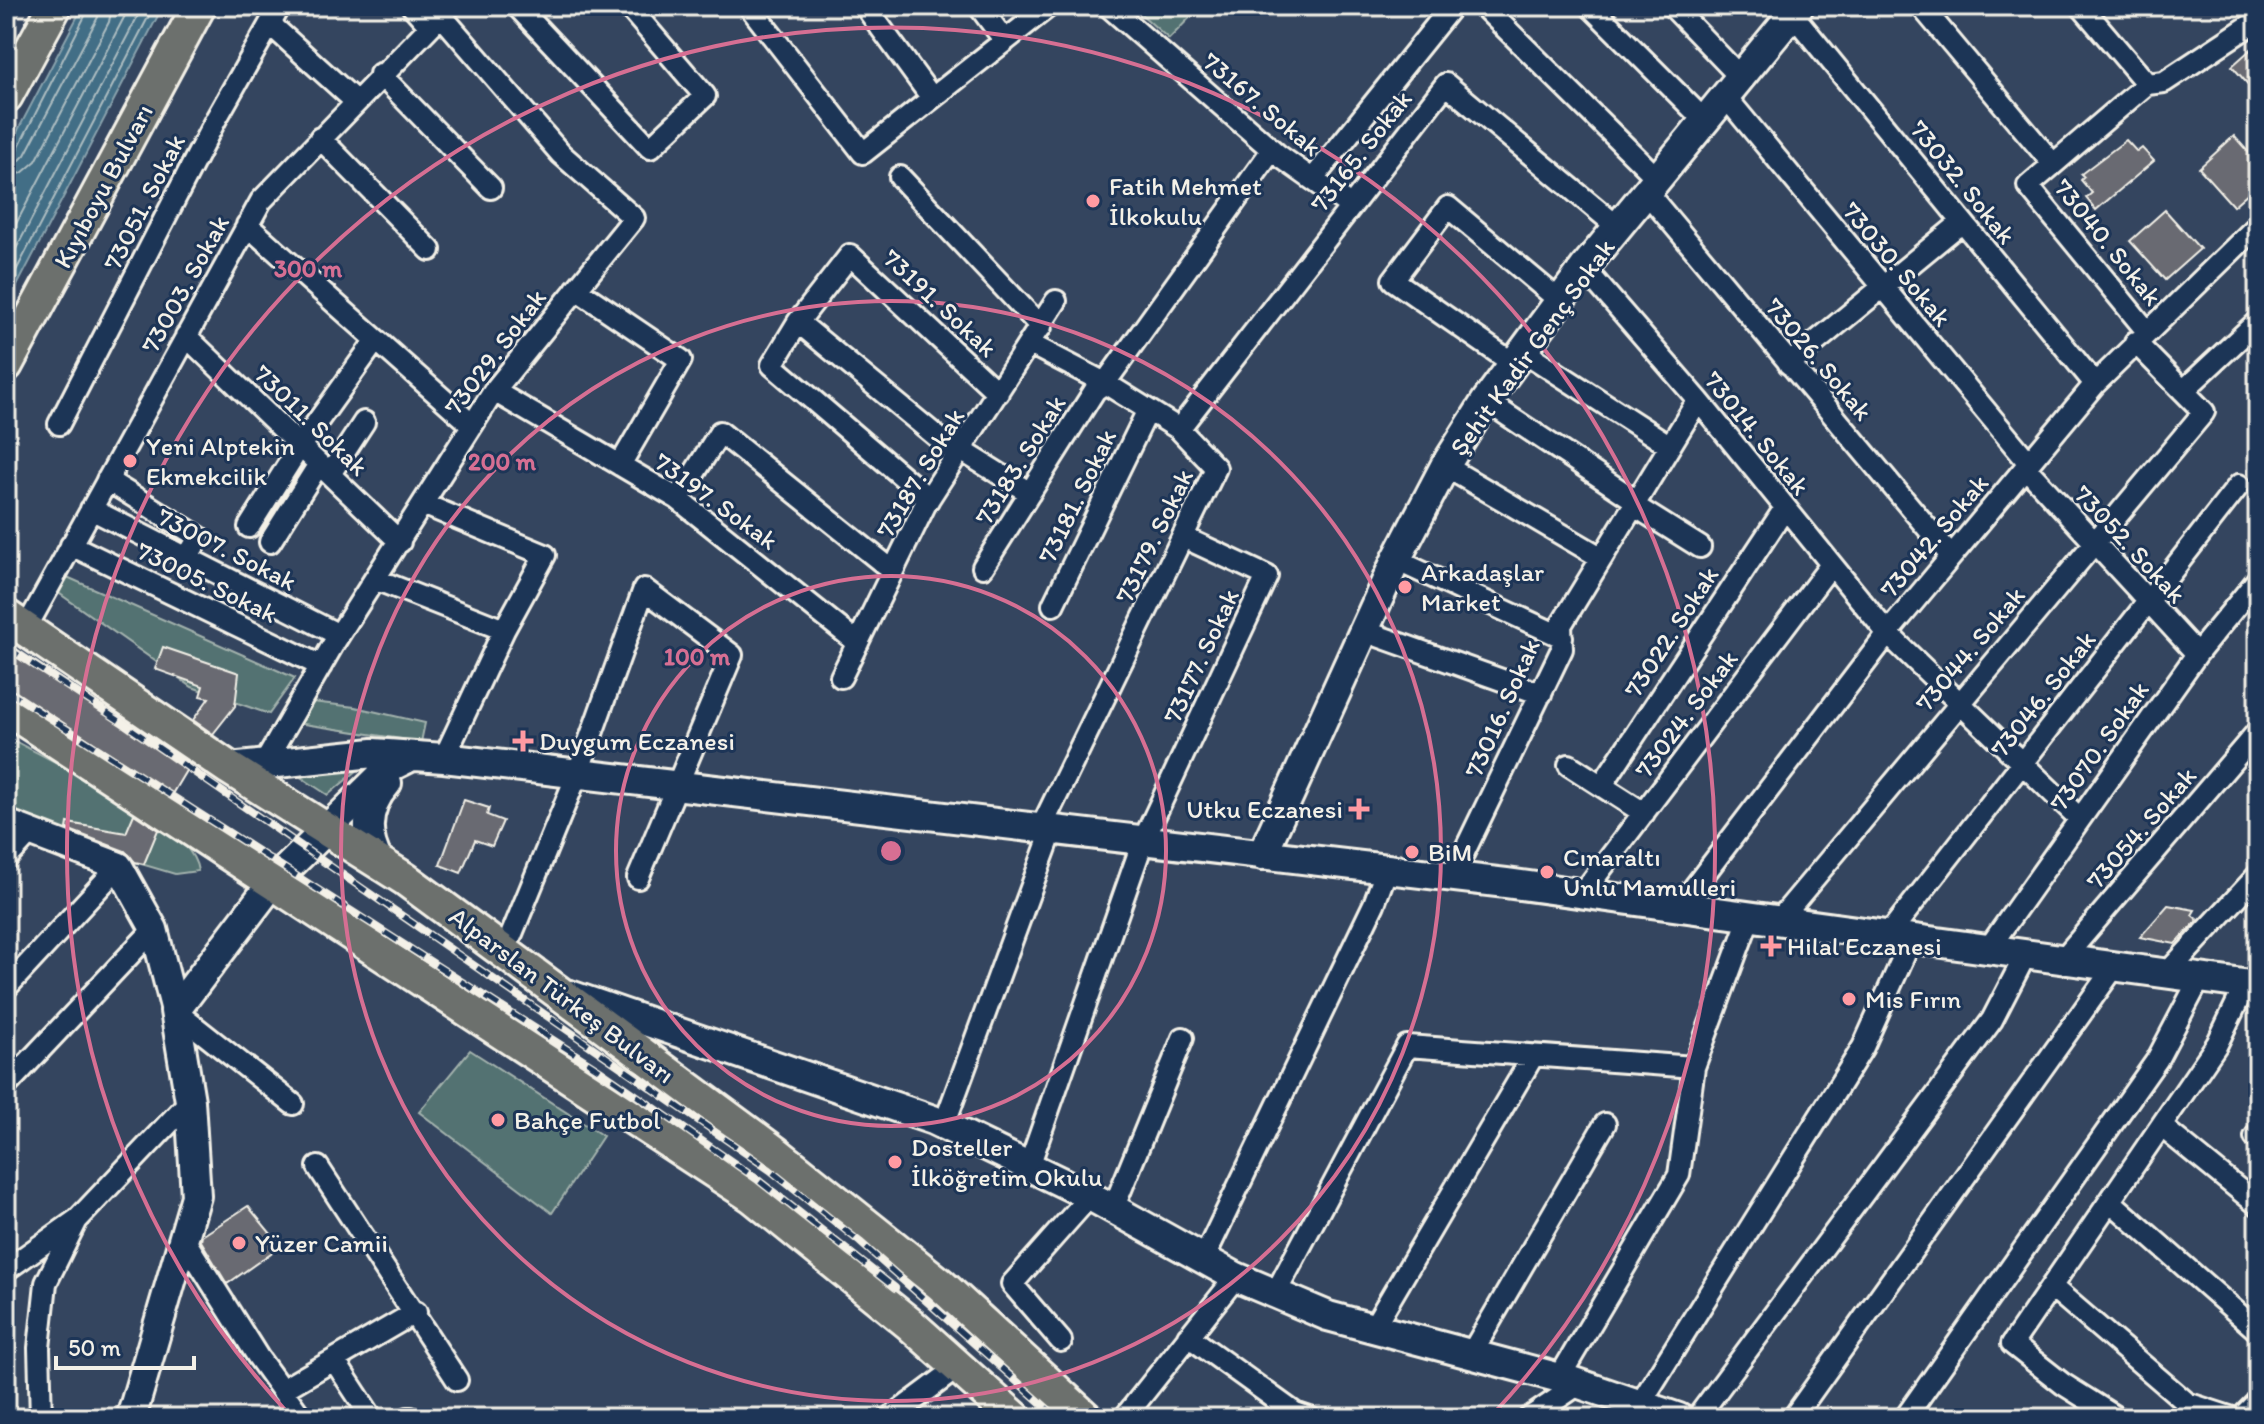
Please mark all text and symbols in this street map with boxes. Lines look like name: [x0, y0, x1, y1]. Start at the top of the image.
street label: 73167. Sokak: [1196, 45, 1328, 163]
street label: 73165. Sokak: [1303, 84, 1419, 218]
street label: Kıyıboyu Bulvarı: [46, 98, 160, 274]
street label: 73032. Sokak: [1903, 113, 2023, 251]
street label: 73051. Sokak: [96, 129, 192, 275]
place label: Fatih Mehmet İlkokulu: [1109, 170, 1262, 232]
street label: 73040. Sokak: [2047, 172, 2169, 312]
marker: Fatih Mehmet İlkokulu: [1084, 192, 1102, 210]
street label: 73030. Sokak: [1836, 195, 1958, 333]
street label: 73003. Sokak: [134, 209, 236, 359]
street label: Şehit Kadir Genç Sokak: [1442, 232, 1622, 462]
street label: 73191. Sokak: [876, 242, 1004, 364]
text: 300 m: [274, 254, 343, 283]
street label: 73029. Sokak: [437, 282, 553, 422]
street label: 73026. Sokak: [1758, 291, 1880, 427]
street label: 73011. Sokak: [247, 357, 375, 483]
street label: 73014. Sokak: [1697, 364, 1817, 502]
street label: 73183. Sokak: [967, 389, 1073, 531]
street label: 73187. Sokak: [869, 402, 971, 544]
street label: 73181. Sokak: [1031, 424, 1123, 568]
place label: Yeni Alptekin Ekmekcilik: [146, 430, 295, 492]
street label: 73197. Sokak: [648, 445, 784, 557]
text: 200 m: [468, 447, 537, 476]
marker: Yeni Alptekin Ekmekcilik: [121, 452, 139, 470]
street label: 73179. Sokak: [1108, 464, 1200, 608]
street label: 73042. Sokak: [1873, 467, 1995, 605]
street label: 73052. Sokak: [2067, 478, 2193, 610]
street label: 73007. Sokak: [152, 500, 302, 598]
street label: 73005. Sokak: [131, 534, 283, 630]
place label: Arkadaşlar Market: [1421, 556, 1544, 618]
street label: 73022. Sokak: [1617, 560, 1725, 704]
marker: Arkadaşlar Market: [1396, 578, 1414, 596]
street label: 73044. Sokak: [1908, 580, 2032, 718]
street label: 73177. Sokak: [1156, 584, 1246, 728]
street label: 73046. Sokak: [1984, 624, 2102, 764]
street label: 73016. Sokak: [1457, 634, 1547, 782]
text: 100 m: [664, 642, 731, 671]
street label: 73024. Sokak: [1627, 644, 1745, 784]
street label: 73070. Sokak: [2042, 675, 2156, 817]
place label: Duygum Eczanesi: [539, 725, 735, 757]
marker: Duygum Eczanesi: [514, 732, 532, 750]
street label: 73054. Sokak: [2079, 760, 2203, 896]
place label: Utku Eczanesi: [1186, 793, 1343, 825]
marker: Utku Eczanesi: [1350, 800, 1368, 818]
place label: BiM: [1428, 836, 1472, 868]
centre of rings: [877, 837, 905, 865]
place label: Cınaraltı Unlu Mamulleri: [1563, 841, 1736, 903]
marker: BiM: [1403, 843, 1421, 861]
marker: Cınaraltı Unlu Mamulleri: [1538, 863, 1556, 881]
street label: Alparslan Türkeş Bulvarı: [443, 900, 681, 1090]
place label: Hilal Eczanesi: [1787, 930, 1942, 962]
marker: Hilal Eczanesi: [1762, 937, 1780, 955]
place label: Mis Fırın: [1865, 983, 1962, 1015]
marker: Mis Fırın: [1840, 990, 1858, 1008]
place label: Bahçe Futbol: [514, 1104, 661, 1136]
marker: Bahçe Futbol: [489, 1111, 507, 1129]
place label: Dosteller İlköğretim Okulu: [911, 1131, 1102, 1193]
marker: Dosteller İlköğretim Okulu: [886, 1153, 904, 1171]
place label: Yüzer Camii: [255, 1227, 388, 1259]
marker: Yüzer Camii: [230, 1234, 248, 1252]
scale bar: [56, 1320, 194, 1370]
text: 50 m: [68, 1333, 121, 1362]

